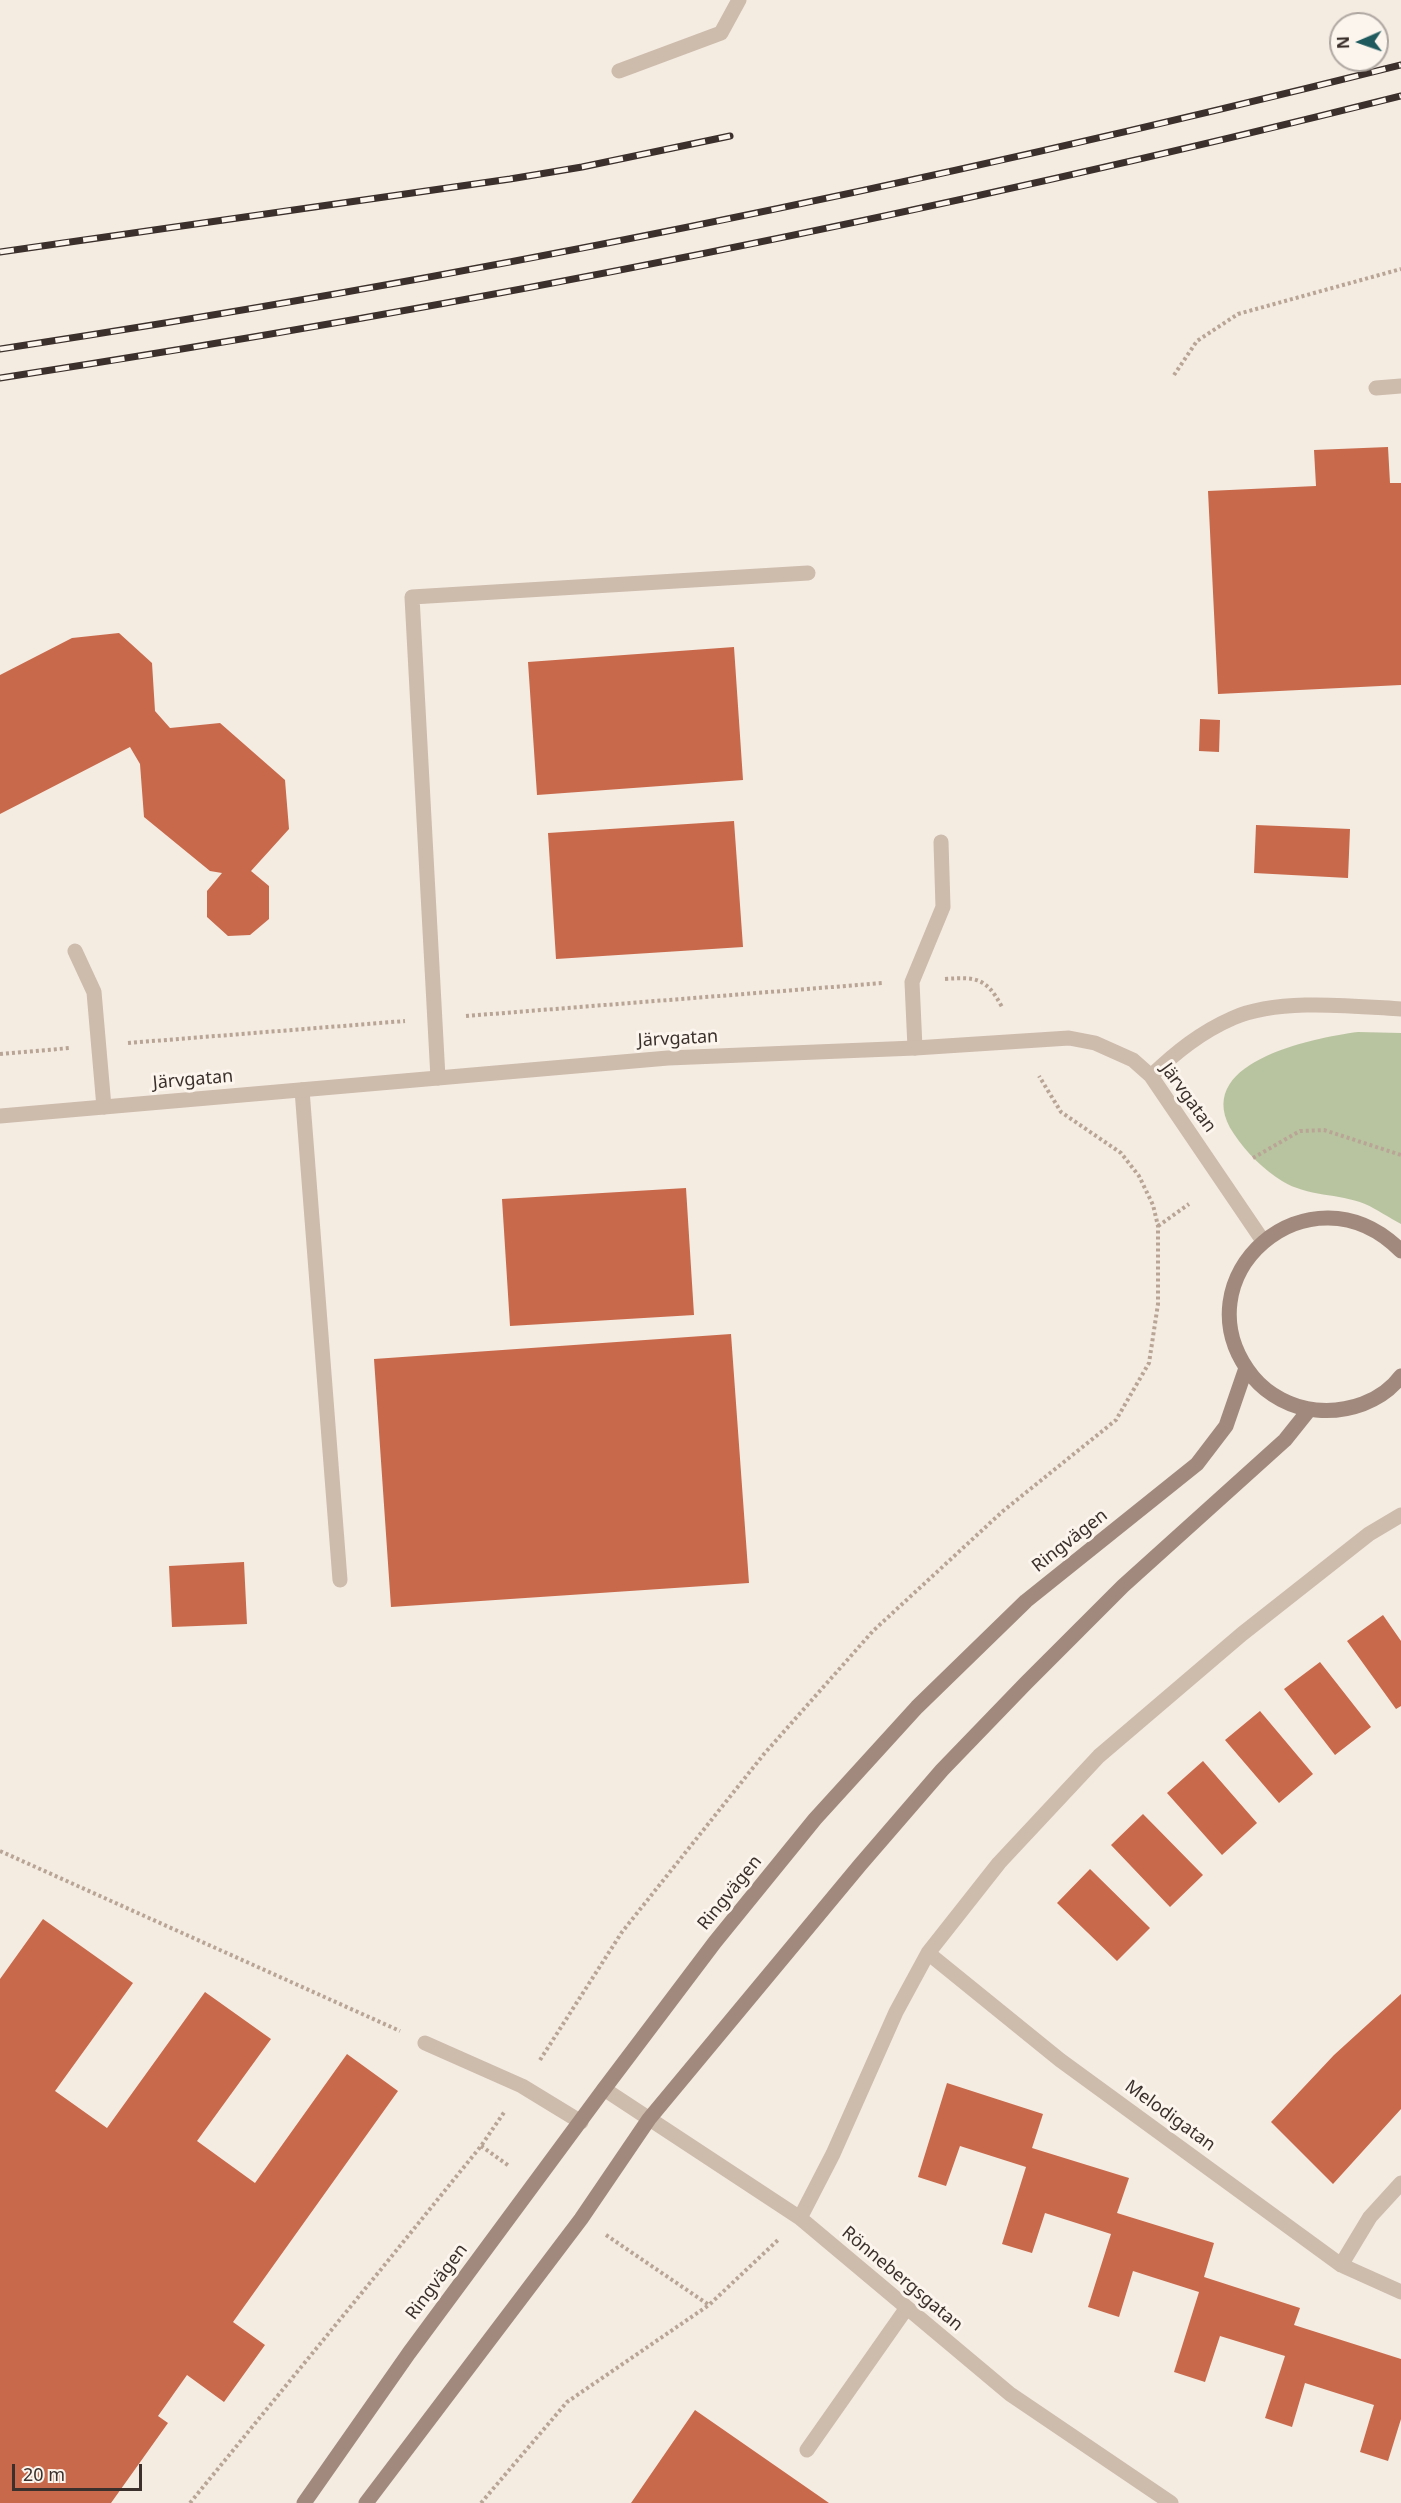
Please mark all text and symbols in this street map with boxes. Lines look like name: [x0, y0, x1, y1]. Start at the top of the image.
north arrow: [1329, 12, 1389, 72]
text: N: [1332, 36, 1354, 49]
street label: Järvgatan: [637, 1026, 719, 1052]
street label: Järvgatan: [1156, 1059, 1220, 1137]
street label: Järvgatan: [152, 1066, 234, 1094]
street label: Ringvägen: [1028, 1505, 1112, 1577]
street label: Ringvägen: [693, 1851, 767, 1935]
street label: Melodigatan: [1121, 2076, 1219, 2156]
street label: Rönnebergsgatan: [837, 2222, 967, 2336]
street label: Ringvägen: [401, 2240, 473, 2324]
scale bar: [15, 2452, 146, 2490]
text: 20 m: [23, 2462, 65, 2486]

